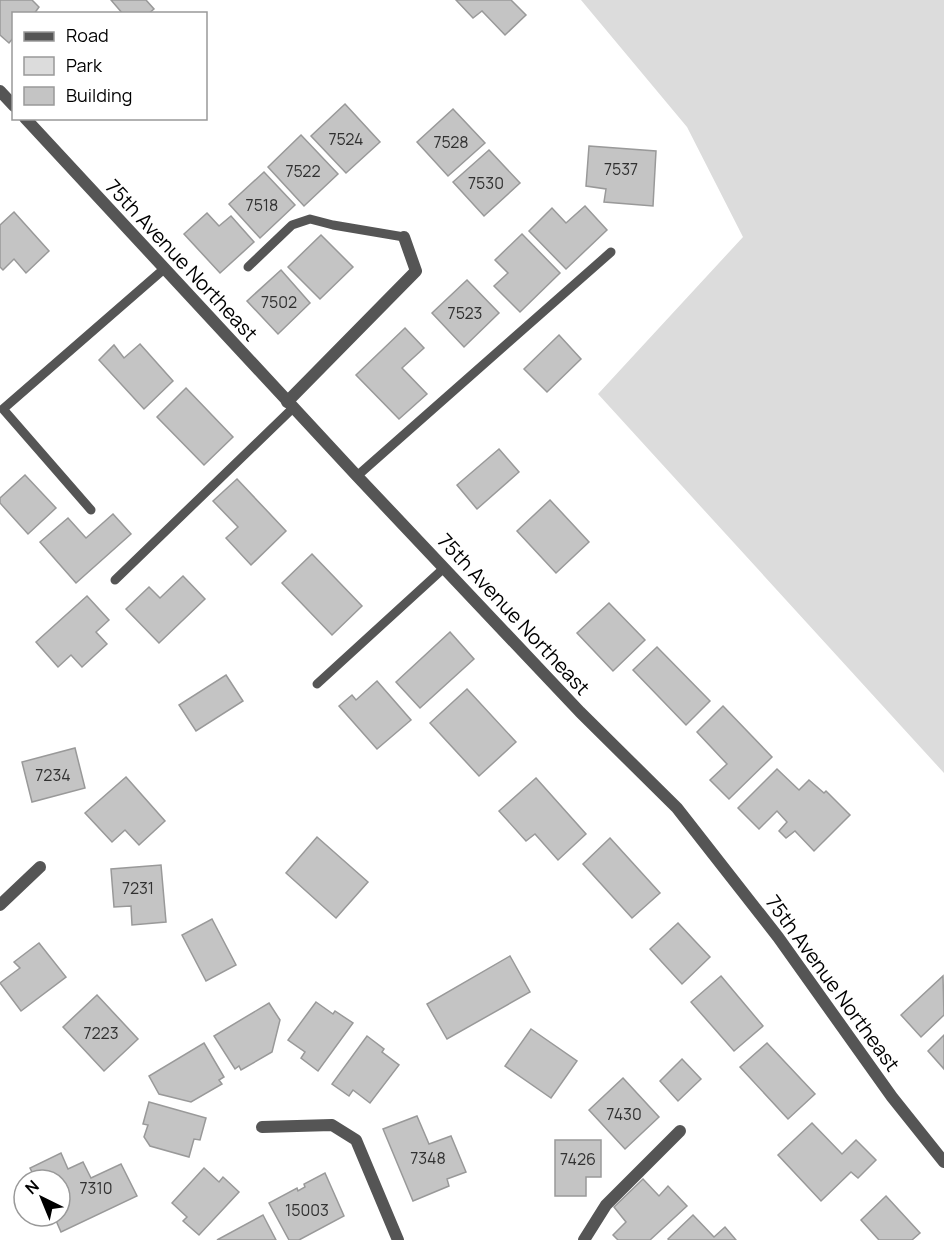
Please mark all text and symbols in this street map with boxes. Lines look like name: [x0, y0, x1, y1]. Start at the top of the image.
legend: [12, 12, 207, 120]
text: Road: [66, 23, 109, 47]
text: Park: [66, 53, 103, 77]
text: Building: [66, 83, 132, 107]
house number: 7524: [328, 128, 364, 150]
house number: 7528: [433, 131, 469, 153]
house number: 7537: [604, 158, 638, 180]
house number: 7522: [285, 160, 321, 182]
house number: 7530: [468, 172, 504, 194]
street label: 75th Avenue Northeast: [100, 173, 264, 347]
house number: 7518: [246, 194, 278, 216]
house number: 7502: [261, 291, 297, 313]
house number: 7523: [448, 302, 482, 324]
street label: 75th Avenue Northeast: [432, 527, 596, 701]
house number: 7234: [35, 764, 71, 786]
house number: 7231: [122, 877, 154, 899]
street label: 75th Avenue Northeast: [760, 889, 906, 1077]
house number: 7223: [83, 1022, 119, 1044]
house number: 7430: [606, 1103, 642, 1125]
house number: 7348: [410, 1147, 446, 1169]
house number: 7426: [560, 1148, 596, 1170]
north arrow: [12, 1168, 72, 1228]
text: N: [20, 1175, 43, 1199]
house number: 7310: [80, 1177, 112, 1199]
house number: 15003: [285, 1199, 329, 1221]

